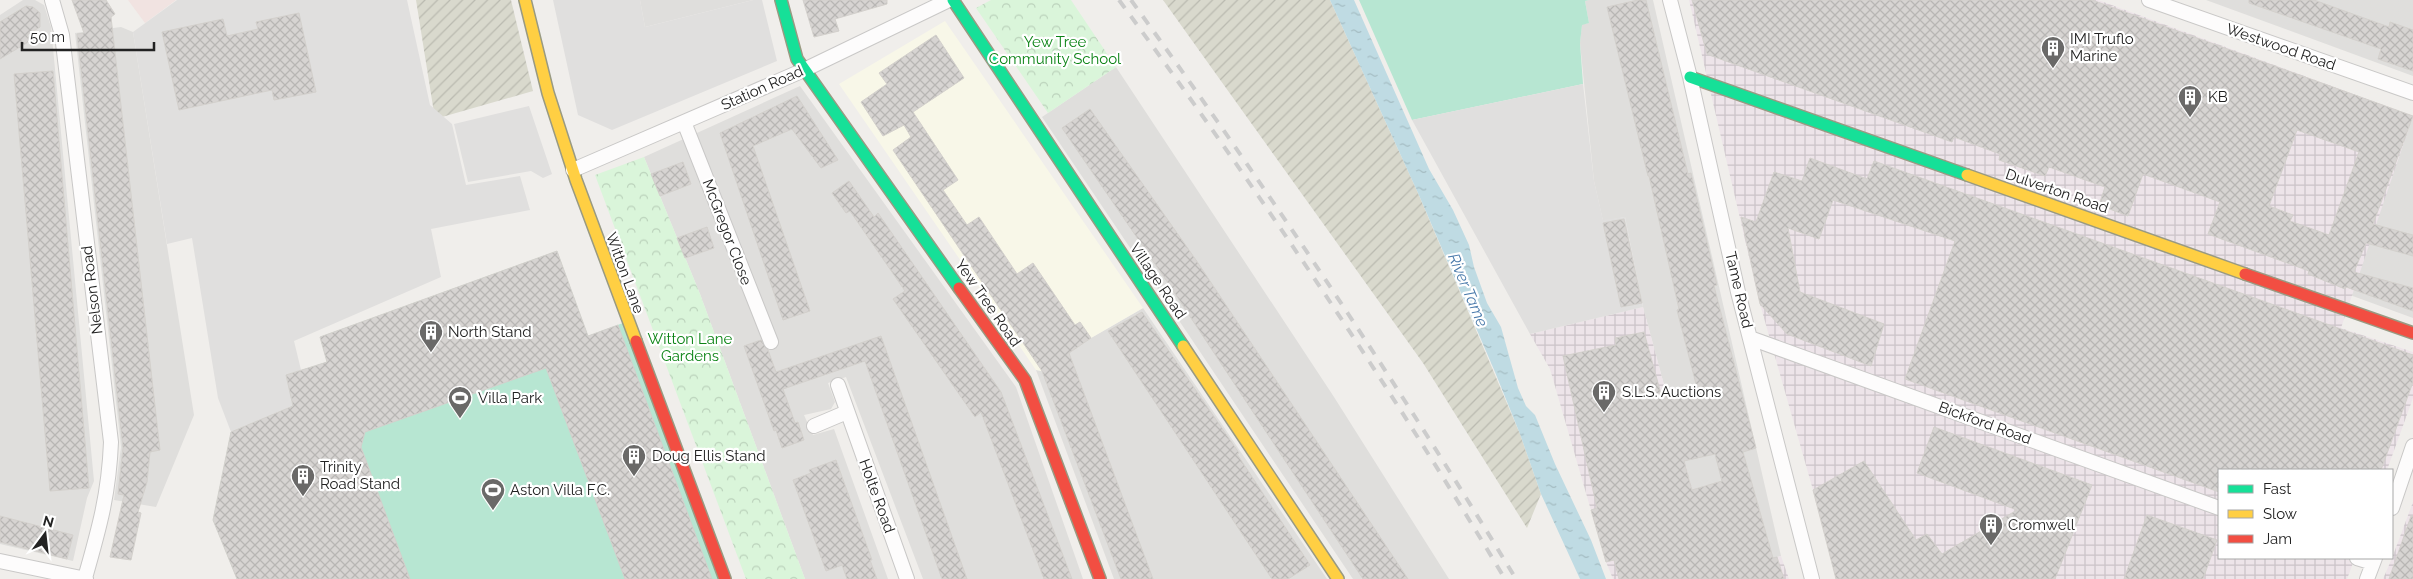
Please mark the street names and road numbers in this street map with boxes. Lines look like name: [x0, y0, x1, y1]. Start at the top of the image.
street label: Westwood Road: [2224, 20, 2338, 74]
street label: Station Road: [718, 62, 806, 114]
street label: Dulverton Road: [2003, 165, 2111, 217]
street label: McGregor Close: [699, 176, 756, 288]
street label: Witton Lane: [602, 230, 648, 316]
street label: Village Road: [1126, 240, 1190, 322]
street label: Nelson Road: [78, 245, 106, 335]
street label: Tame Road: [1721, 250, 1757, 330]
street label: Yew Tree Road: [951, 256, 1025, 350]
street label: Bickford Road: [1936, 398, 2034, 448]
street label: Holte Road: [855, 457, 899, 535]

